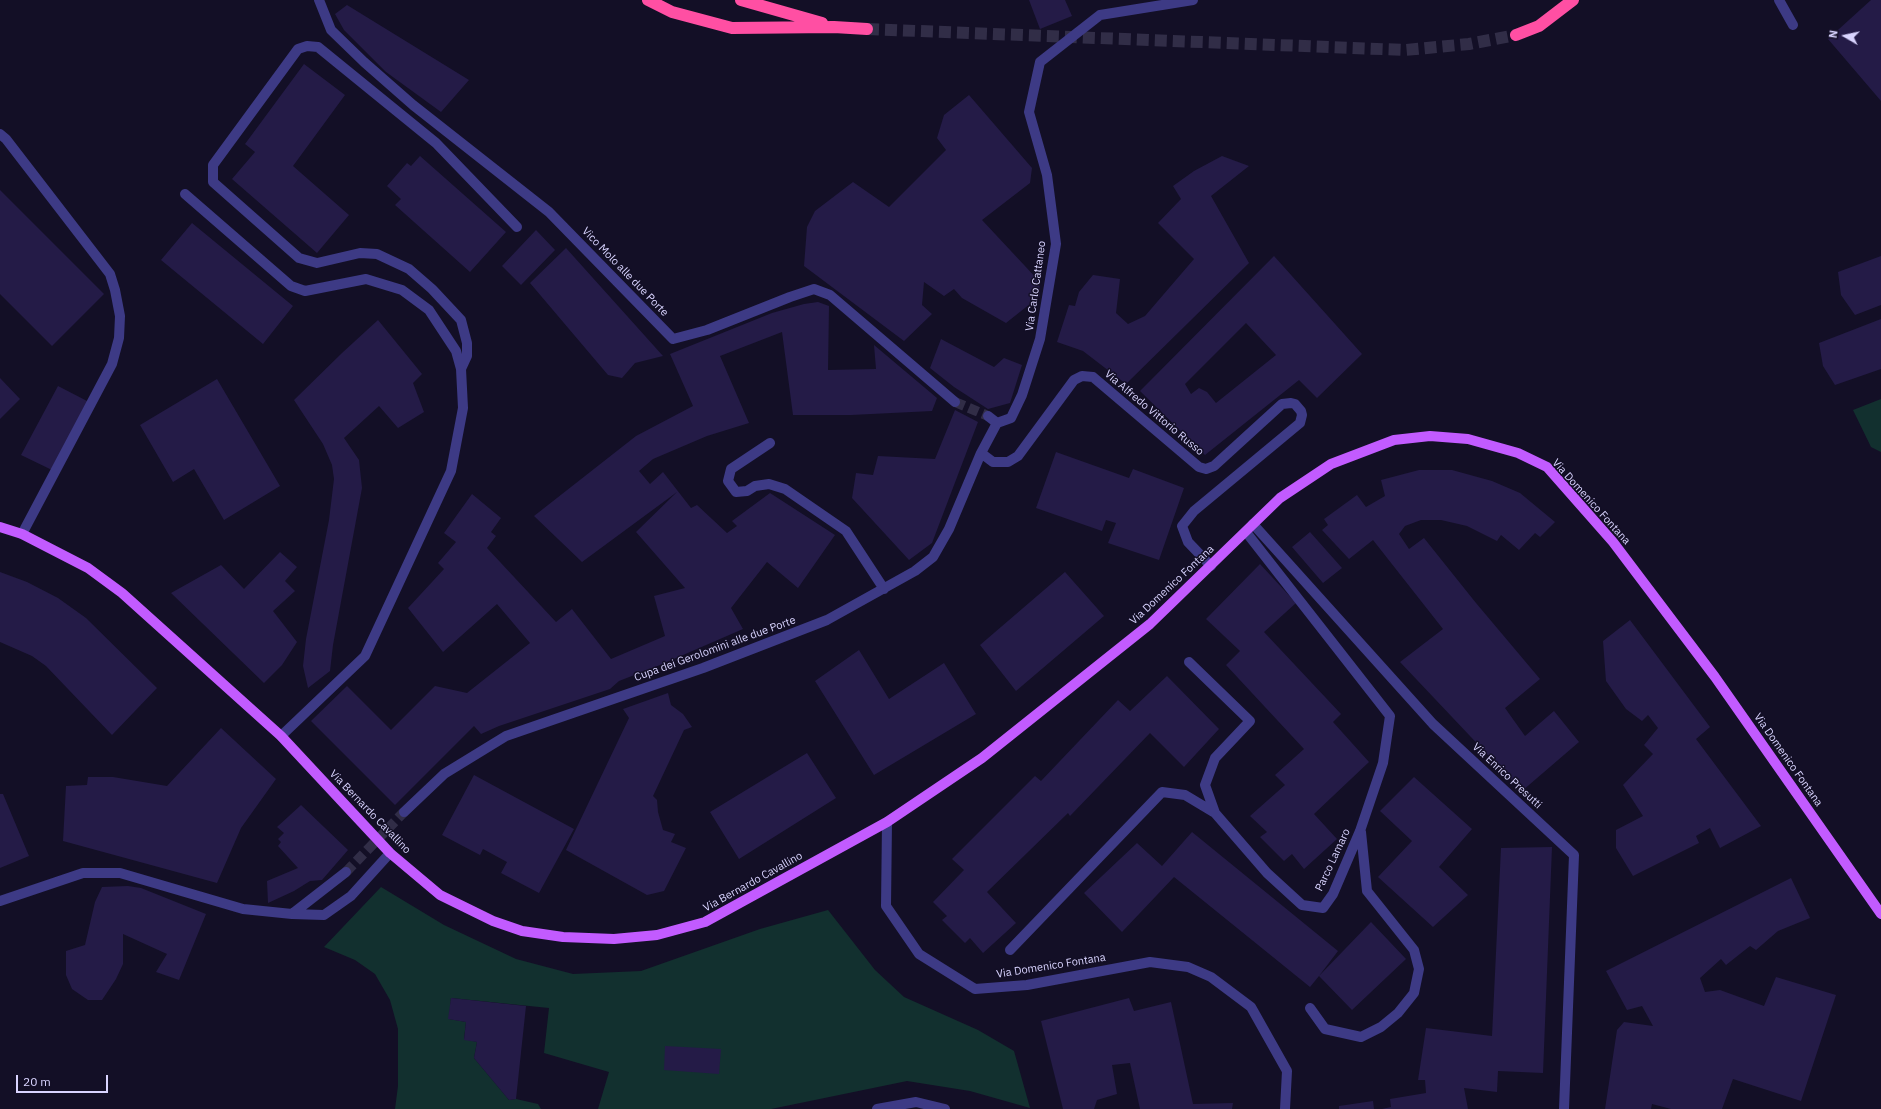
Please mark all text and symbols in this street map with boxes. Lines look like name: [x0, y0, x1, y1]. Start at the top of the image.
north arrow: [1825, 16, 1865, 56]
text: N: [1826, 29, 1841, 39]
street label: Vico Molo alle due Porte: [579, 225, 671, 319]
street label: Via Carlo Cattaneo: [1023, 240, 1049, 332]
street label: Via Alfredo Vittorio Russo: [1102, 368, 1206, 458]
street label: Via Domenico Fontana: [1549, 457, 1633, 547]
street label: Via Domenico Fontana: [1127, 543, 1217, 627]
street label: Cupa dei Gerolomini alle due Porte: [632, 614, 798, 684]
street label: Via Domenico Fontana: [1751, 711, 1825, 809]
street label: Via Enrico Presutti: [1470, 740, 1544, 812]
street label: Via Bernardo Cavallino: [327, 767, 413, 857]
street label: Parco Lamaro: [1313, 827, 1353, 893]
street label: Via Bernardo Cavallino: [701, 849, 805, 915]
street label: Via Domenico Fontana: [995, 951, 1107, 981]
scale bar: [18, 1067, 110, 1093]
text: 20 m: [23, 1074, 51, 1089]

